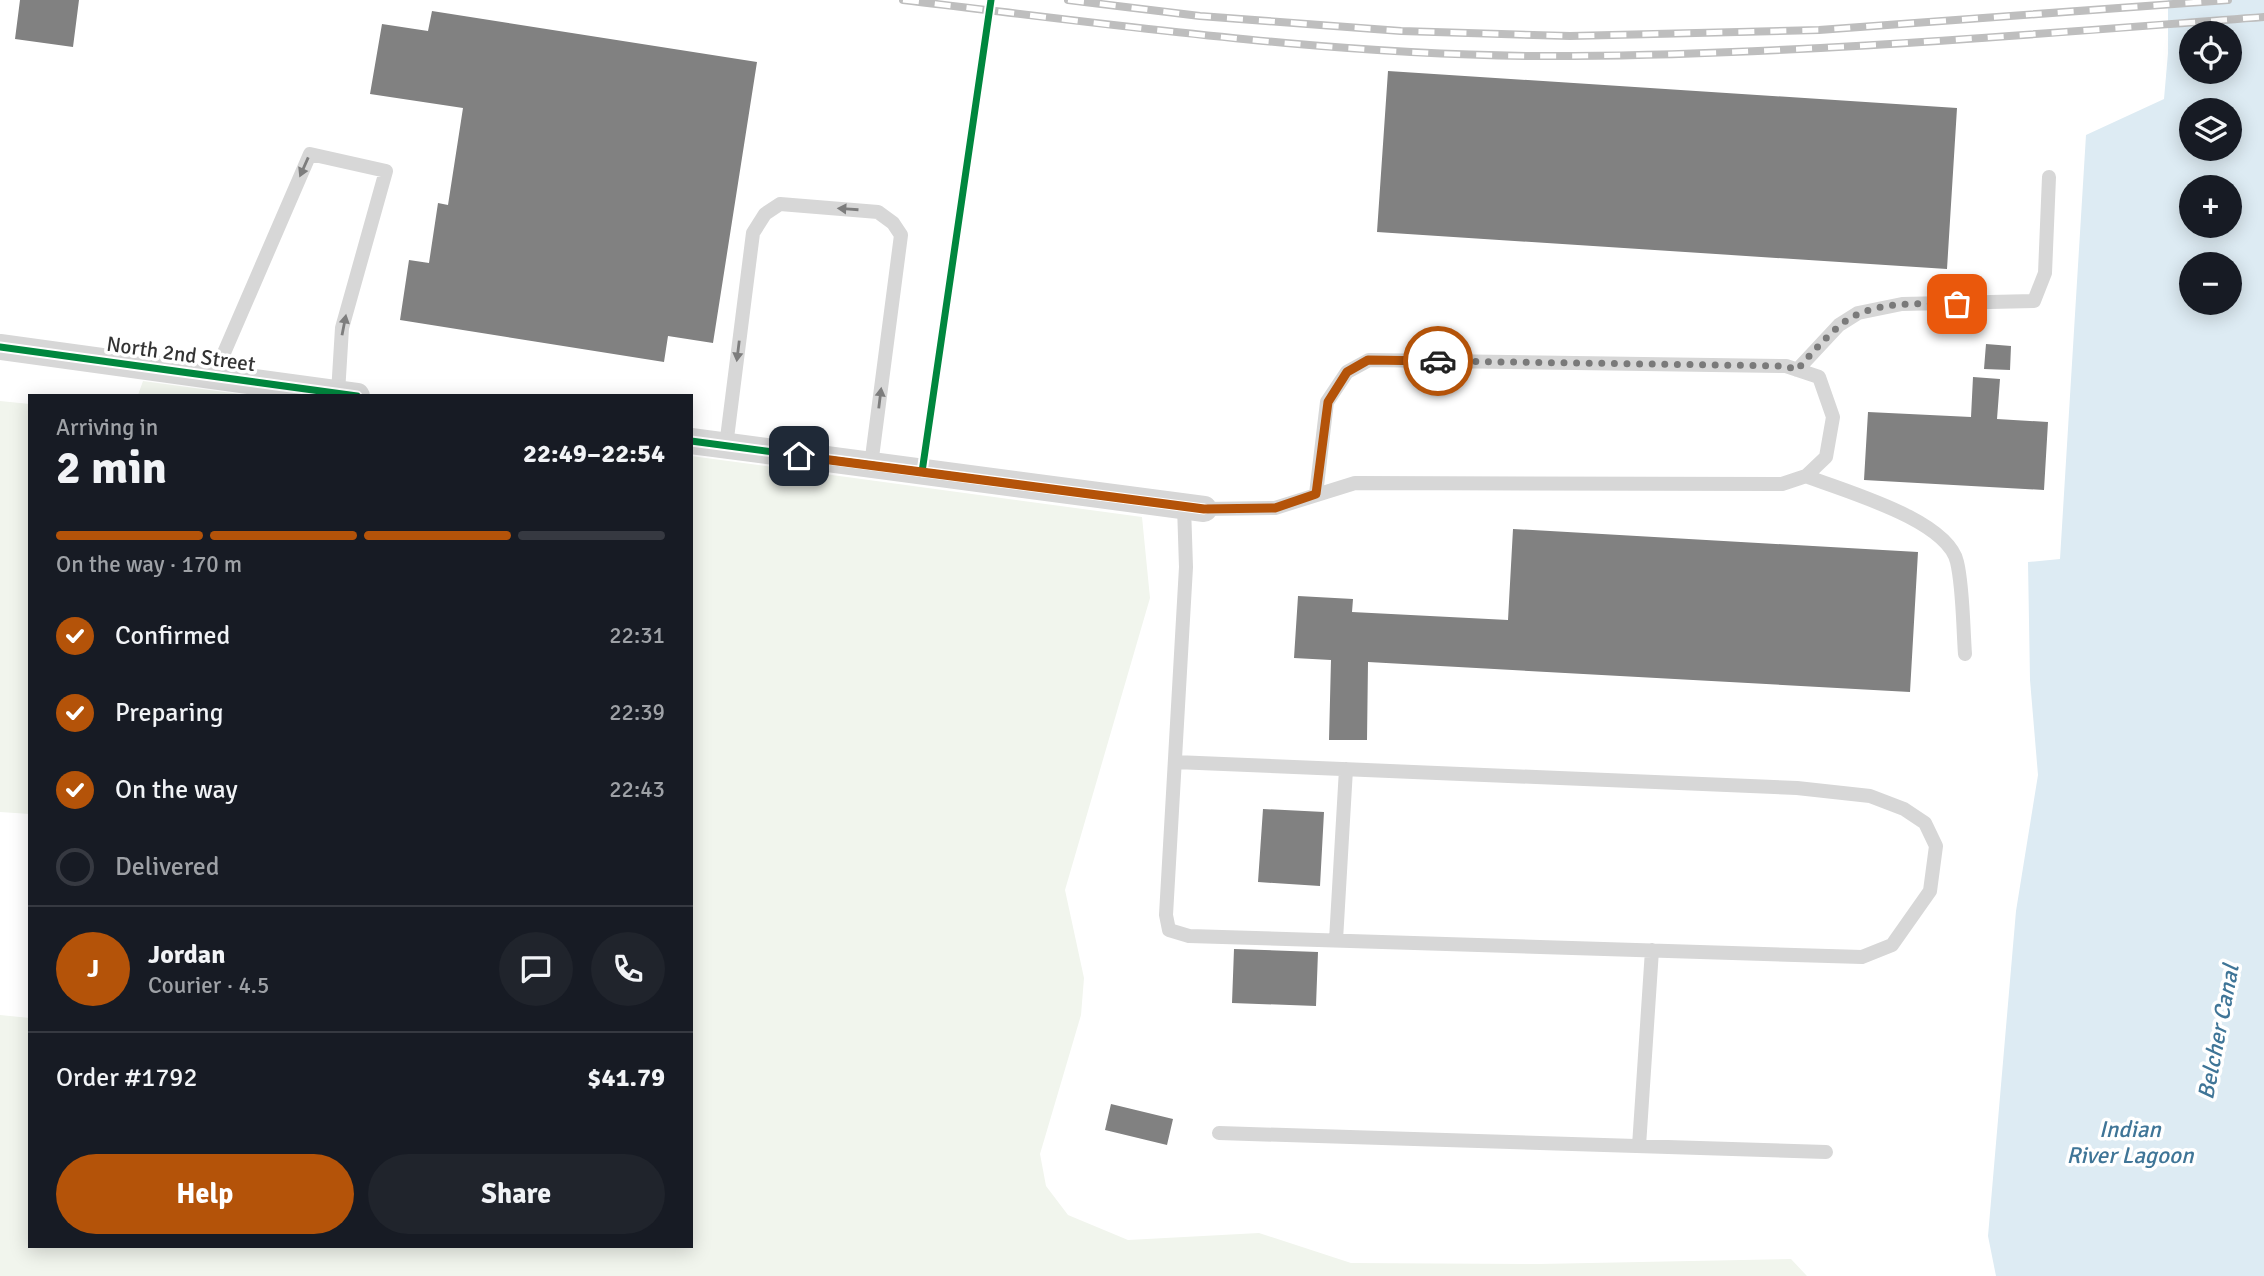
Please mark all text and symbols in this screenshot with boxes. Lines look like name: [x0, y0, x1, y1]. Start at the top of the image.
map controls: [2179, 21, 2242, 315]
button: locate: [2179, 21, 2242, 84]
button: layers: [2179, 98, 2242, 161]
one-way arrow: [298, 157, 309, 178]
button: +: [2179, 175, 2242, 238]
one-way arrow: [837, 203, 859, 214]
button: −: [2179, 252, 2242, 315]
pin: [1927, 274, 1987, 334]
icon: bag: [1938, 285, 1976, 323]
one-way arrow: [338, 314, 349, 336]
courier: [1403, 326, 1473, 396]
street label: North 2nd Street: [105, 331, 257, 377]
one-way arrow: [733, 340, 744, 362]
icon: car: [1419, 342, 1457, 380]
one-way arrow: [874, 387, 885, 409]
text: Arriving in: [56, 413, 158, 442]
pin: [769, 426, 829, 486]
icon: home: [780, 437, 818, 475]
text: 22:49–22:54: [523, 438, 665, 470]
text: 2 min: [56, 440, 167, 496]
text: On the way · 170 m: [56, 550, 242, 579]
icon: check: [56, 617, 94, 655]
text: Confirmed: [115, 620, 230, 652]
text: 22:31: [609, 621, 665, 650]
icon: check: [56, 694, 94, 732]
text: Preparing: [115, 697, 223, 729]
text: 22:39: [609, 698, 665, 727]
icon: check: [56, 771, 94, 809]
text: On the way: [115, 774, 238, 806]
text: 22:43: [609, 775, 665, 804]
text: Delivered: [115, 851, 220, 883]
button: chat: [499, 932, 573, 1006]
button: phone: [591, 932, 665, 1006]
text: Jordan: [148, 939, 225, 971]
text: J: [87, 953, 99, 985]
water label: Belcher Canal: [2191, 960, 2246, 1102]
text: Courier · 4.5: [148, 971, 269, 1000]
text: Order #1792: [56, 1062, 197, 1094]
text: $41.79: [587, 1062, 665, 1094]
water label: Indian River Lagoon: [2067, 1115, 2195, 1170]
button: Help: [56, 1154, 354, 1234]
button: Share: [368, 1154, 665, 1234]

